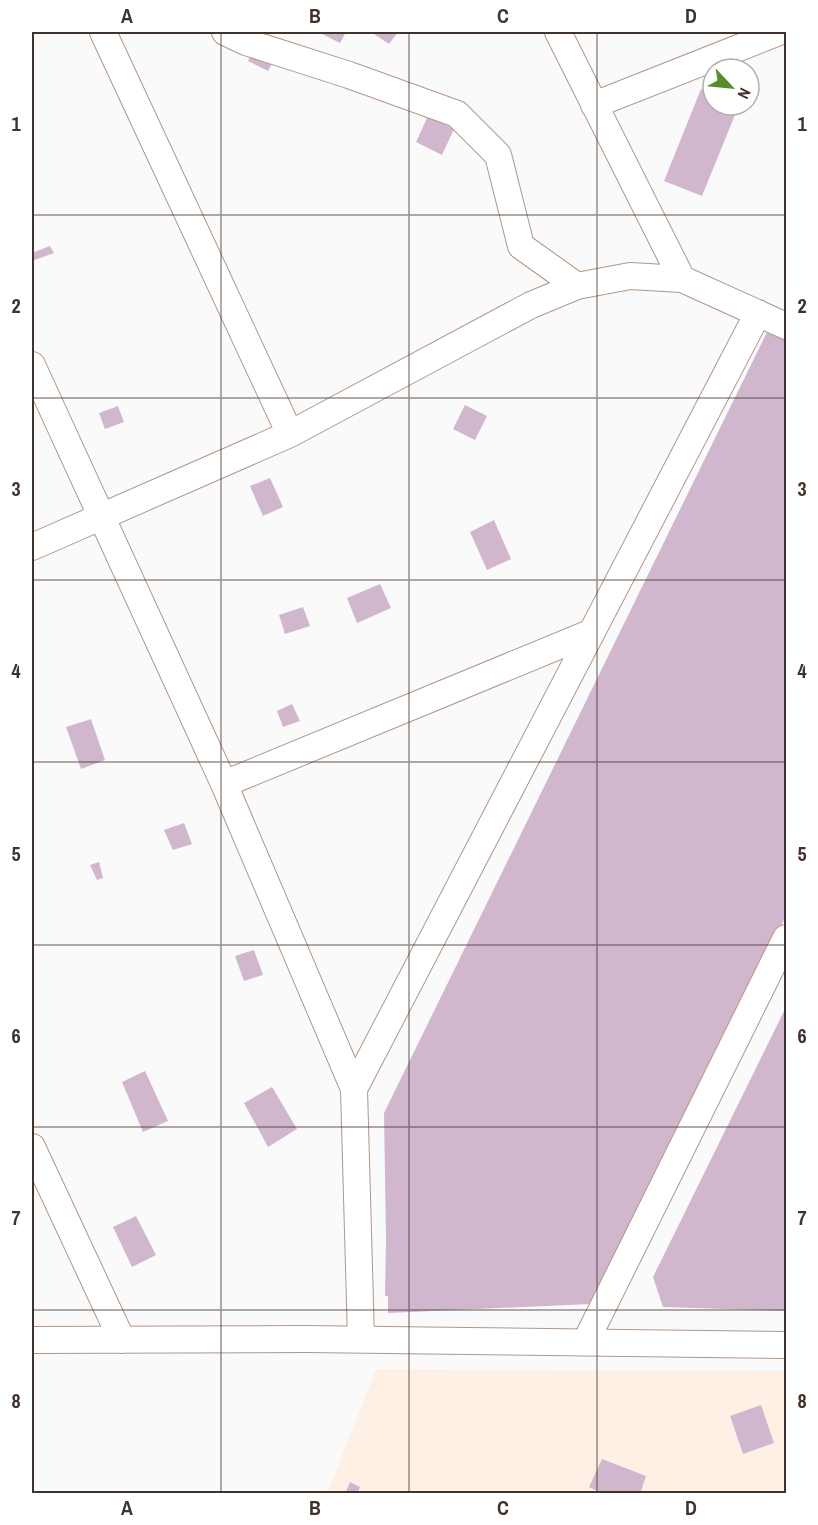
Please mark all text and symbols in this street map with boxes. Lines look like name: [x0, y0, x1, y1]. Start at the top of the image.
text: A: [121, 2, 133, 29]
text: B: [309, 2, 321, 29]
text: C: [497, 2, 509, 29]
text: D: [685, 2, 697, 29]
north arrow: [701, 57, 761, 117]
text: N: [733, 84, 756, 103]
text: 1: [11, 110, 21, 137]
text: 1: [797, 110, 807, 137]
text: 2: [11, 292, 21, 319]
text: 2: [797, 292, 807, 319]
text: 3: [11, 475, 21, 502]
text: 3: [797, 475, 807, 502]
text: 4: [11, 657, 21, 684]
text: 4: [797, 657, 807, 684]
text: 5: [11, 840, 21, 867]
text: 5: [797, 840, 807, 867]
text: 6: [11, 1022, 21, 1049]
text: 6: [797, 1022, 807, 1049]
text: 7: [11, 1204, 21, 1231]
text: 7: [797, 1204, 807, 1231]
text: 8: [11, 1387, 21, 1414]
text: 8: [797, 1387, 807, 1414]
text: A: [121, 1494, 133, 1521]
text: B: [309, 1494, 321, 1521]
text: C: [497, 1494, 509, 1521]
text: D: [685, 1494, 697, 1521]

